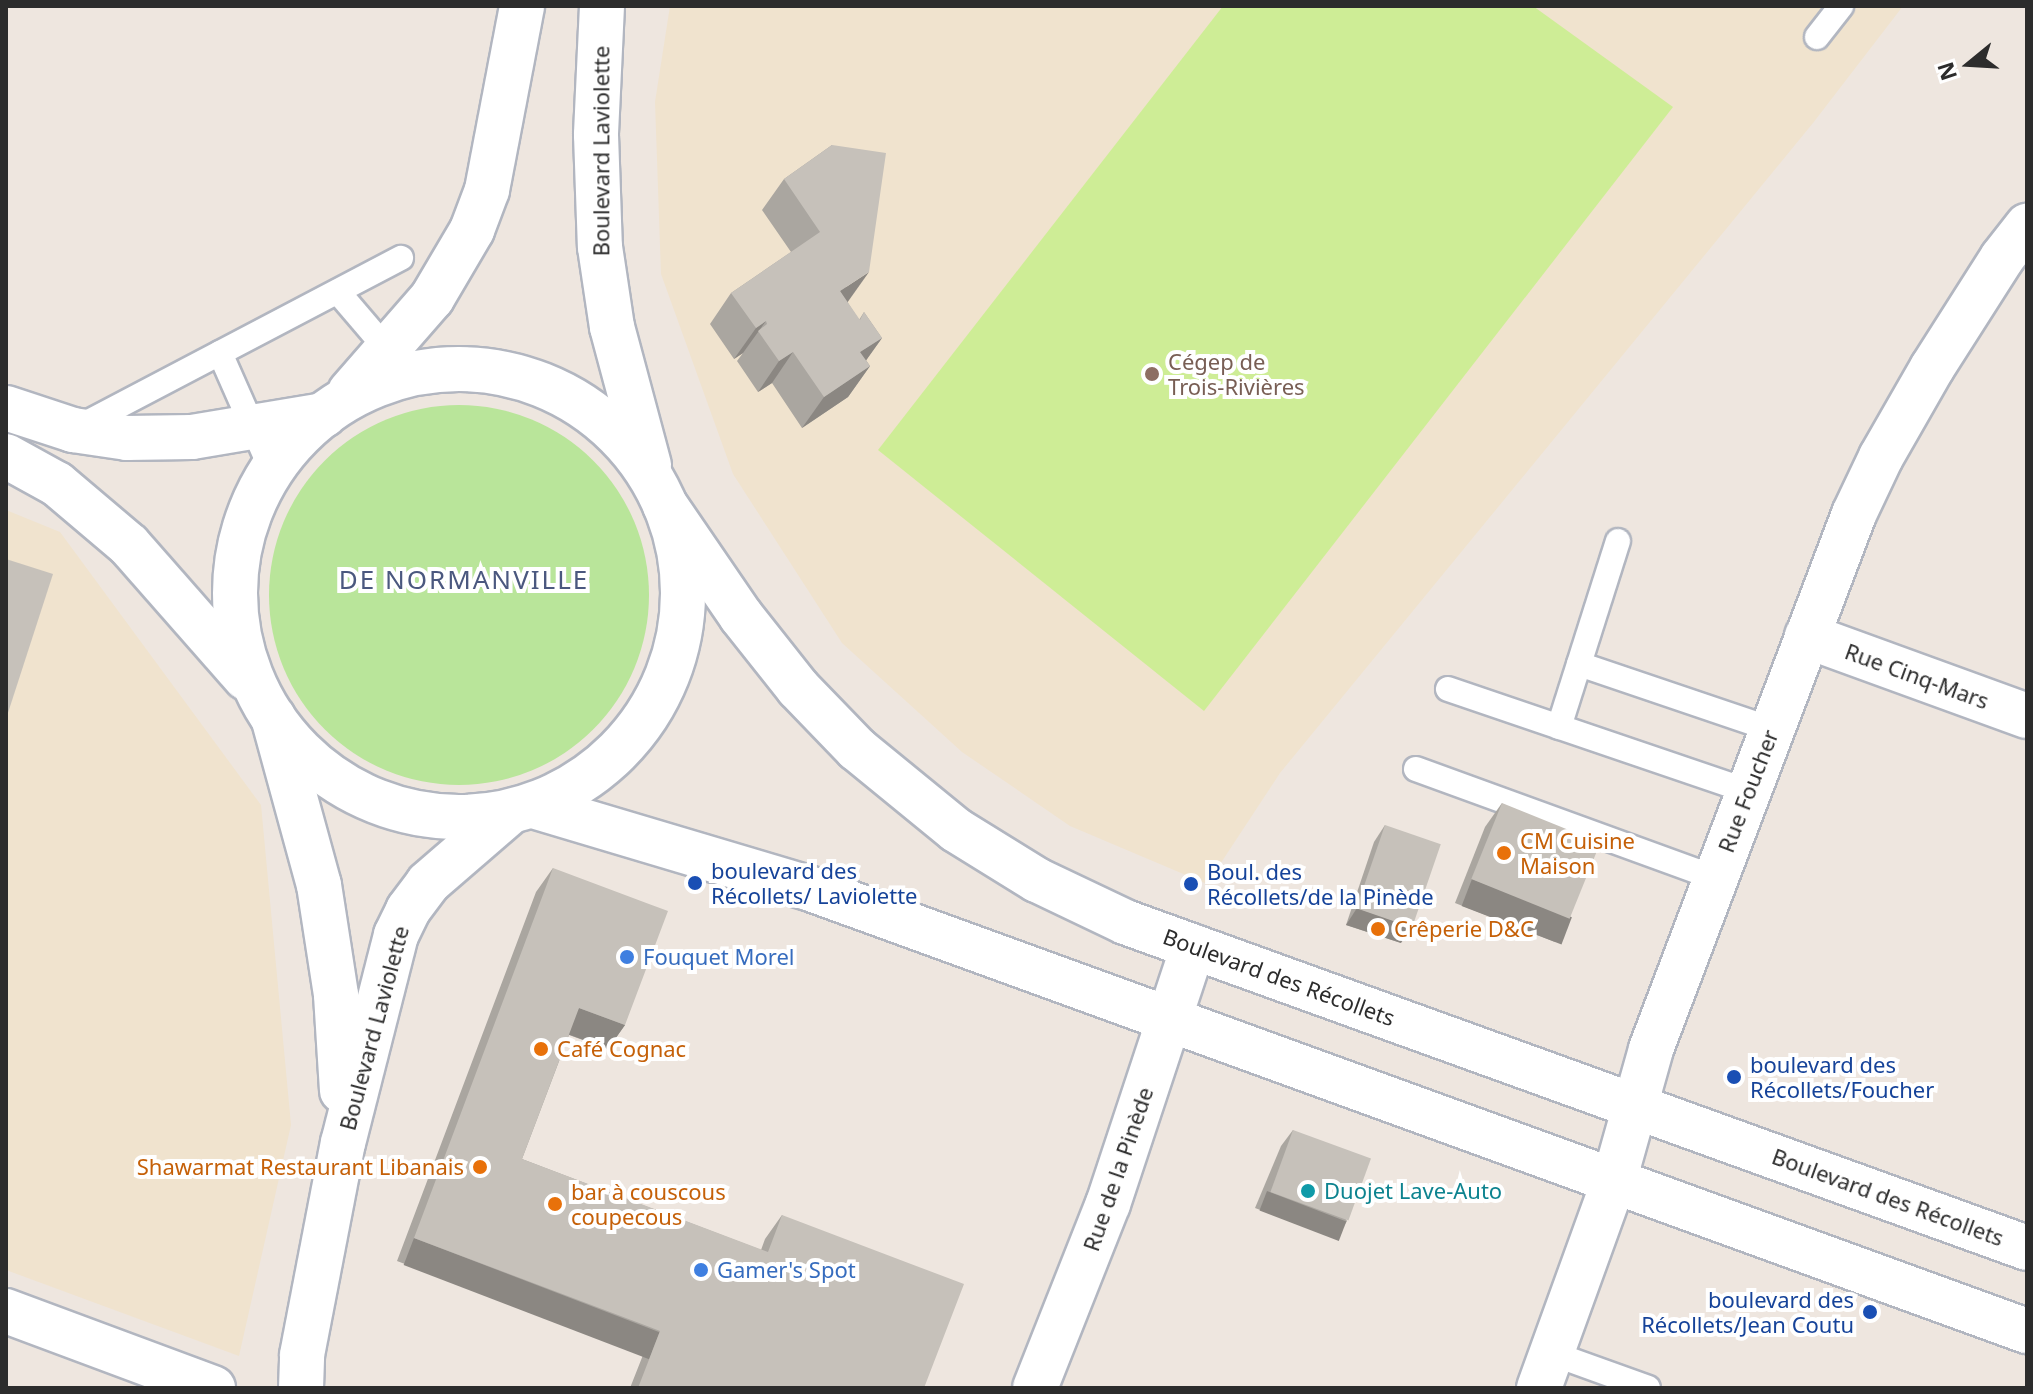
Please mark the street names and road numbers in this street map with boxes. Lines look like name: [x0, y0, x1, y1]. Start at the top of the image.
street label: Boulevard Laviolette: [588, 46, 614, 256]
street label: Rue Cinq-Mars: [1841, 638, 1993, 714]
street label: Rue Foucher: [1712, 726, 1784, 856]
street label: Boulevard Laviolette: [334, 923, 414, 1133]
street label: Boulevard des Récollets: [1160, 923, 1398, 1031]
street label: Rue de la Pinède: [1078, 1084, 1158, 1254]
street label: Boulevard des Récollets: [1769, 1143, 2007, 1251]

